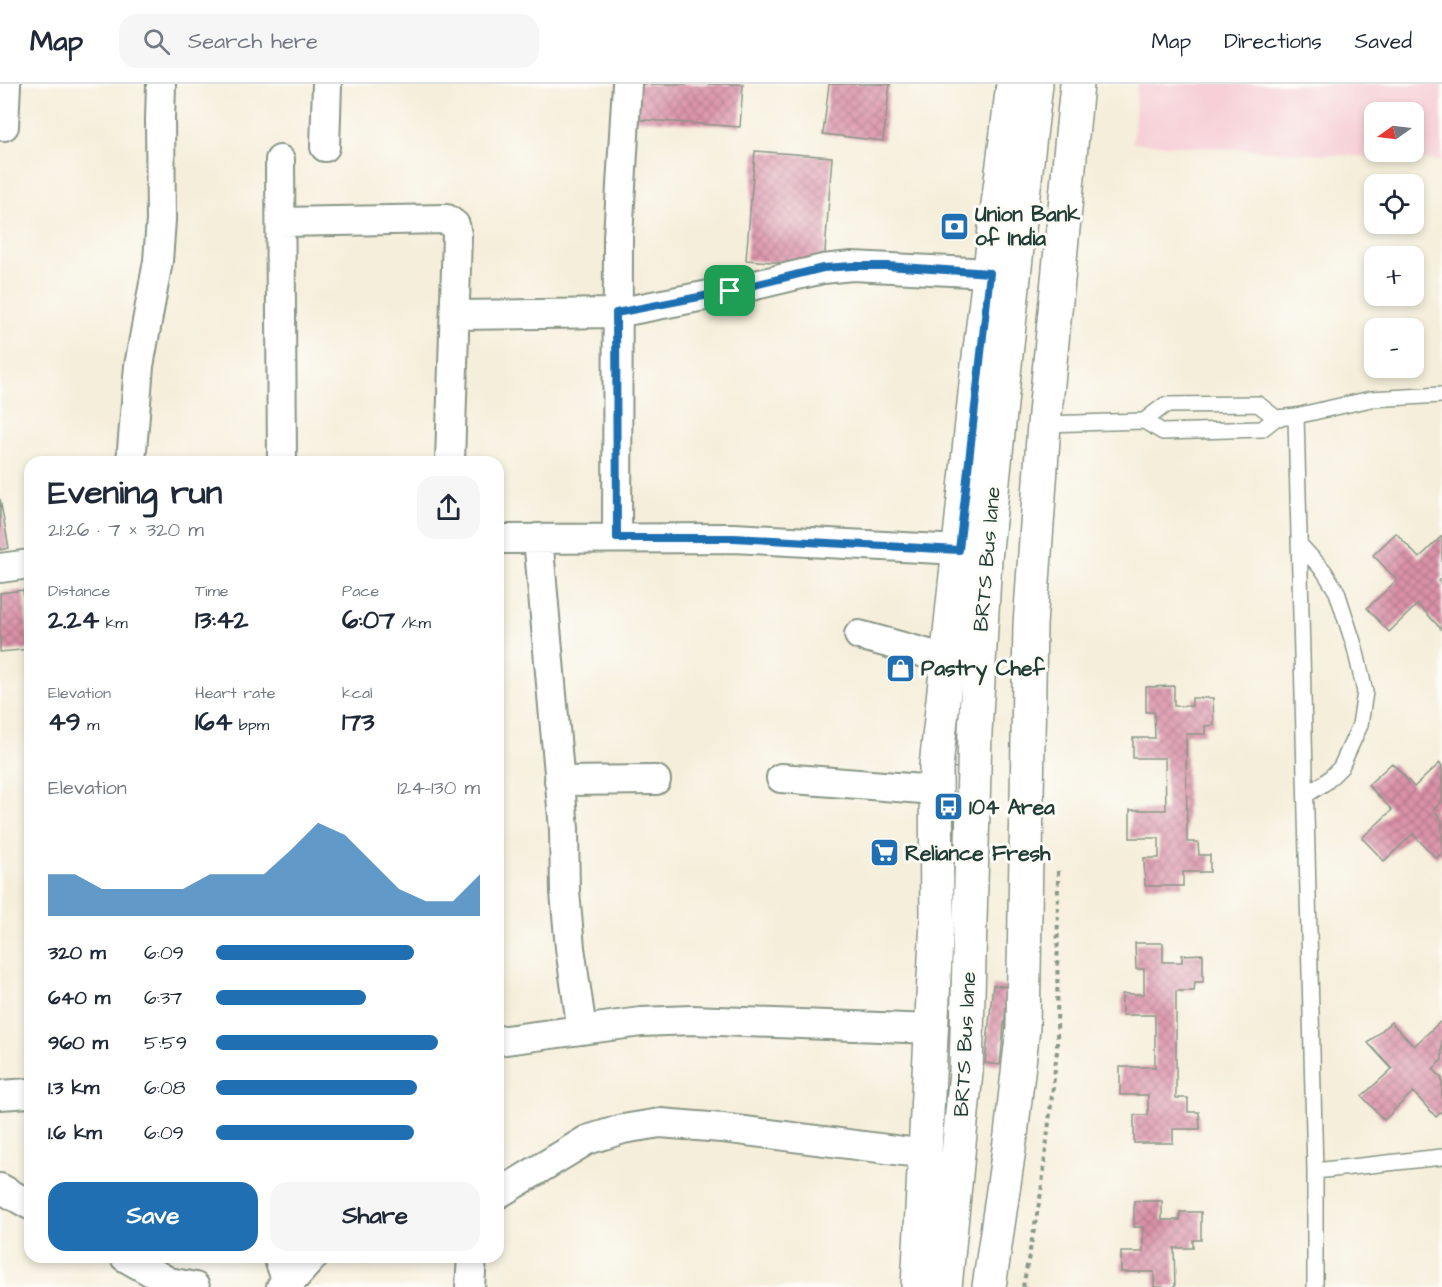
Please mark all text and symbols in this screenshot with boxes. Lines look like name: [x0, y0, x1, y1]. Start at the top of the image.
search box: [119, 14, 539, 68]
text: Map: [30, 22, 83, 61]
icon: search: [140, 25, 173, 58]
text: Search here: [188, 26, 318, 57]
text: Map: [1151, 27, 1191, 56]
text: Directions: [1224, 27, 1322, 56]
text: Saved: [1355, 27, 1412, 56]
north arrow: [1364, 102, 1424, 162]
map controls: [1364, 102, 1424, 378]
button: locate: [1364, 174, 1424, 234]
place label: Union Bank of India: [975, 200, 1080, 253]
bank icon: Union Bank of India: [938, 210, 970, 242]
button: +: [1364, 246, 1424, 306]
pin: [704, 265, 755, 316]
icon: arrive: [713, 274, 746, 307]
button: −: [1364, 318, 1424, 378]
text: Evening run: [48, 470, 222, 516]
button: share: [417, 476, 480, 539]
street label: BRTS Bus lane: [966, 485, 1008, 633]
text: 21:26 · 7 × 320 m: [48, 516, 204, 544]
text: Distance: [48, 580, 110, 602]
text: Time: [195, 580, 229, 602]
text: Pace: [342, 580, 379, 602]
text: 2.24: [48, 602, 99, 638]
text: 13:42: [195, 602, 248, 638]
text: 6:07: [342, 602, 395, 638]
text: km: [99, 612, 128, 634]
text: /km: [395, 612, 431, 634]
shop icon: Pastry Chef: [884, 652, 916, 684]
place label: Pastry Chef: [921, 654, 1045, 686]
text: Elevation: [48, 682, 111, 704]
text: Heart rate: [195, 682, 275, 704]
text: kcal: [342, 682, 373, 704]
text: 49: [48, 704, 81, 740]
text: 164: [195, 704, 232, 740]
text: 173: [342, 704, 375, 740]
text: m: [81, 714, 99, 736]
text: bpm: [232, 714, 269, 736]
text: Elevation: [48, 774, 127, 802]
text: 124–130 m: [397, 774, 480, 802]
bus stop icon: 104 Area: [932, 791, 964, 823]
place label: 104 Area: [969, 793, 1055, 822]
supermarket icon: Reliance Fresh: [868, 837, 900, 869]
place label: Reliance Fresh: [905, 839, 1051, 868]
text: 320 m: [48, 939, 106, 967]
text: 6:09: [144, 939, 184, 967]
street label: BRTS Bus lane: [947, 971, 983, 1117]
text: 640 m: [48, 984, 110, 1012]
text: 6:37: [144, 984, 182, 1012]
text: 960 m: [48, 1029, 108, 1057]
text: 5:59: [144, 1029, 187, 1057]
text: 1.3 km: [48, 1074, 99, 1102]
text: 6:08: [144, 1074, 185, 1102]
text: 1.6 km: [48, 1119, 102, 1147]
text: 6:09: [144, 1119, 184, 1147]
button: Save: [48, 1182, 258, 1251]
button: Share: [270, 1182, 480, 1251]

